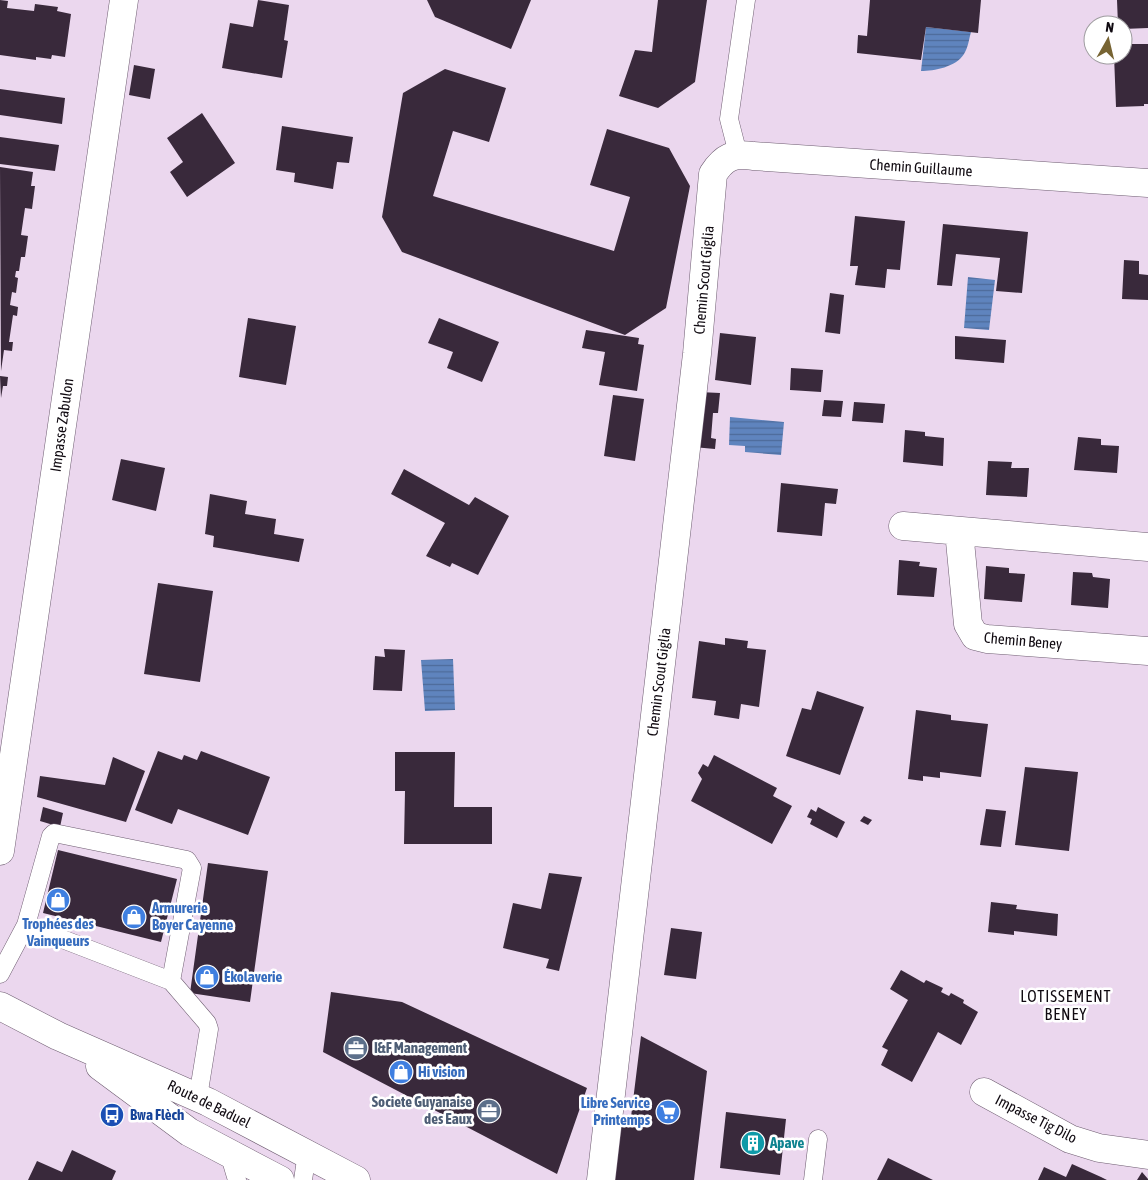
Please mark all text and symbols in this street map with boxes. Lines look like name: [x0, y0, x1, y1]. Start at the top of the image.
north arrow: [1083, 15, 1133, 65]
text: N: [1105, 19, 1115, 36]
street label: Chemin Guillaume: [869, 155, 973, 180]
street label: Chemin Scout Giglia: [690, 225, 717, 335]
street label: Impasse Zabulon: [47, 377, 76, 473]
street label: Chemin Scout Giglia: [643, 627, 674, 737]
street label: Chemin Beney: [983, 629, 1063, 652]
shop icon: Trophées des Vainqueurs: [45, 887, 71, 913]
place label: Armurerie Boyer Cayenne: [151, 899, 233, 933]
shop icon: Armurerie Boyer Cayenne: [121, 904, 147, 930]
place label: Trophées des Vainqueurs: [22, 915, 95, 949]
shop icon: Ékolaverie: [194, 964, 220, 990]
place label: Ékolaverie: [224, 968, 282, 985]
district label: LOTISSEMENT BENEY: [1020, 987, 1112, 1023]
office icon: I&F Management: [343, 1035, 369, 1061]
place label: I&F Management: [374, 1039, 468, 1056]
shop icon: Hi vision: [388, 1059, 414, 1085]
place label: Hi vision: [418, 1063, 465, 1080]
street label: Route de Baduel: [165, 1076, 253, 1131]
street label: Impasse Tig Dilo: [993, 1091, 1080, 1146]
place label: Societe Guyanaise des Eaux: [372, 1093, 472, 1127]
place label: Libre Service Printemps: [581, 1094, 651, 1128]
office icon: Societe Guyanaise des Eaux: [476, 1098, 502, 1124]
supermarket icon: Libre Service Printemps: [655, 1099, 681, 1125]
bus stop icon: Bwa Flèch: [99, 1102, 125, 1128]
place label: Bwa Flèch: [130, 1106, 184, 1123]
building icon: Apave: [740, 1130, 766, 1156]
place label: Apave: [769, 1134, 804, 1151]

